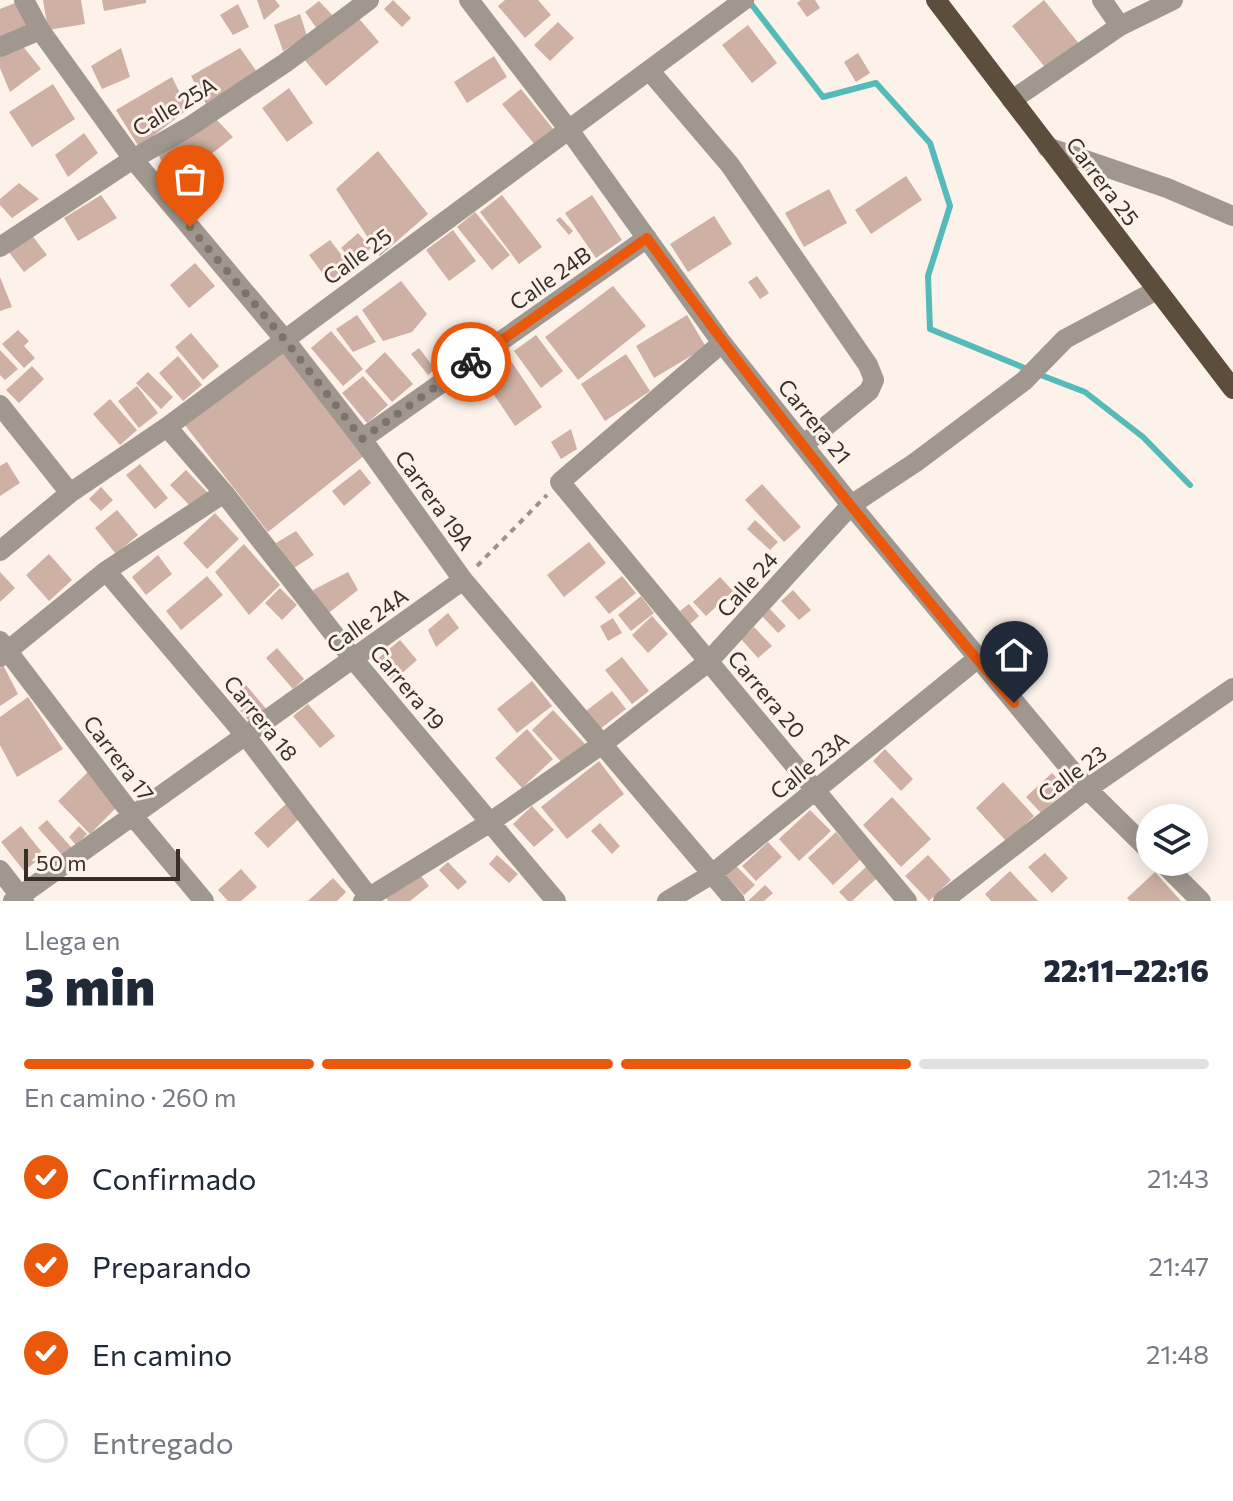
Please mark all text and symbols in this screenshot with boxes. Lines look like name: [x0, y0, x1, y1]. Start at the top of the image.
street label: Calle 25A: [127, 70, 221, 142]
street label: Carrera 25: [1061, 131, 1145, 231]
pin: [156, 145, 224, 227]
icon: bag: [168, 157, 212, 201]
street label: Calle 25: [317, 222, 397, 290]
street label: Calle 24B: [504, 240, 596, 316]
courier: [431, 322, 511, 402]
icon: bike: [449, 340, 493, 384]
street label: Carrera 21: [773, 373, 857, 469]
street label: Carrera 19A: [390, 445, 480, 555]
street label: Calle 24: [711, 546, 783, 622]
street label: Calle 24A: [321, 582, 413, 658]
pin: [980, 621, 1048, 703]
icon: home: [992, 633, 1036, 677]
street label: Carrera 19: [365, 639, 451, 735]
street label: Carrera 20: [723, 645, 811, 743]
street label: Carrera 18: [218, 670, 304, 766]
street label: Carrera 17: [78, 710, 160, 806]
street label: Calle 23A: [764, 725, 854, 805]
street label: Calle 23: [1032, 739, 1112, 807]
map controls: [1136, 804, 1208, 876]
button: layers: [1136, 804, 1208, 876]
scale bar: [24, 845, 180, 881]
text: 50 m: [36, 849, 86, 876]
text: Llega en: [24, 924, 120, 955]
text: 22:11–22:16: [1043, 951, 1209, 988]
text: 3 min: [24, 953, 155, 1017]
text: En camino · 260 m: [24, 1081, 236, 1112]
icon: check: [24, 1155, 68, 1199]
text: Confirmado: [92, 1159, 256, 1196]
text: 21:43: [1147, 1162, 1209, 1193]
icon: check: [24, 1243, 68, 1287]
text: Preparando: [92, 1247, 251, 1284]
text: 21:47: [1149, 1250, 1209, 1281]
icon: check: [24, 1331, 68, 1375]
text: En camino: [92, 1335, 232, 1372]
text: 21:48: [1146, 1338, 1209, 1369]
text: Entregado: [92, 1423, 234, 1460]

